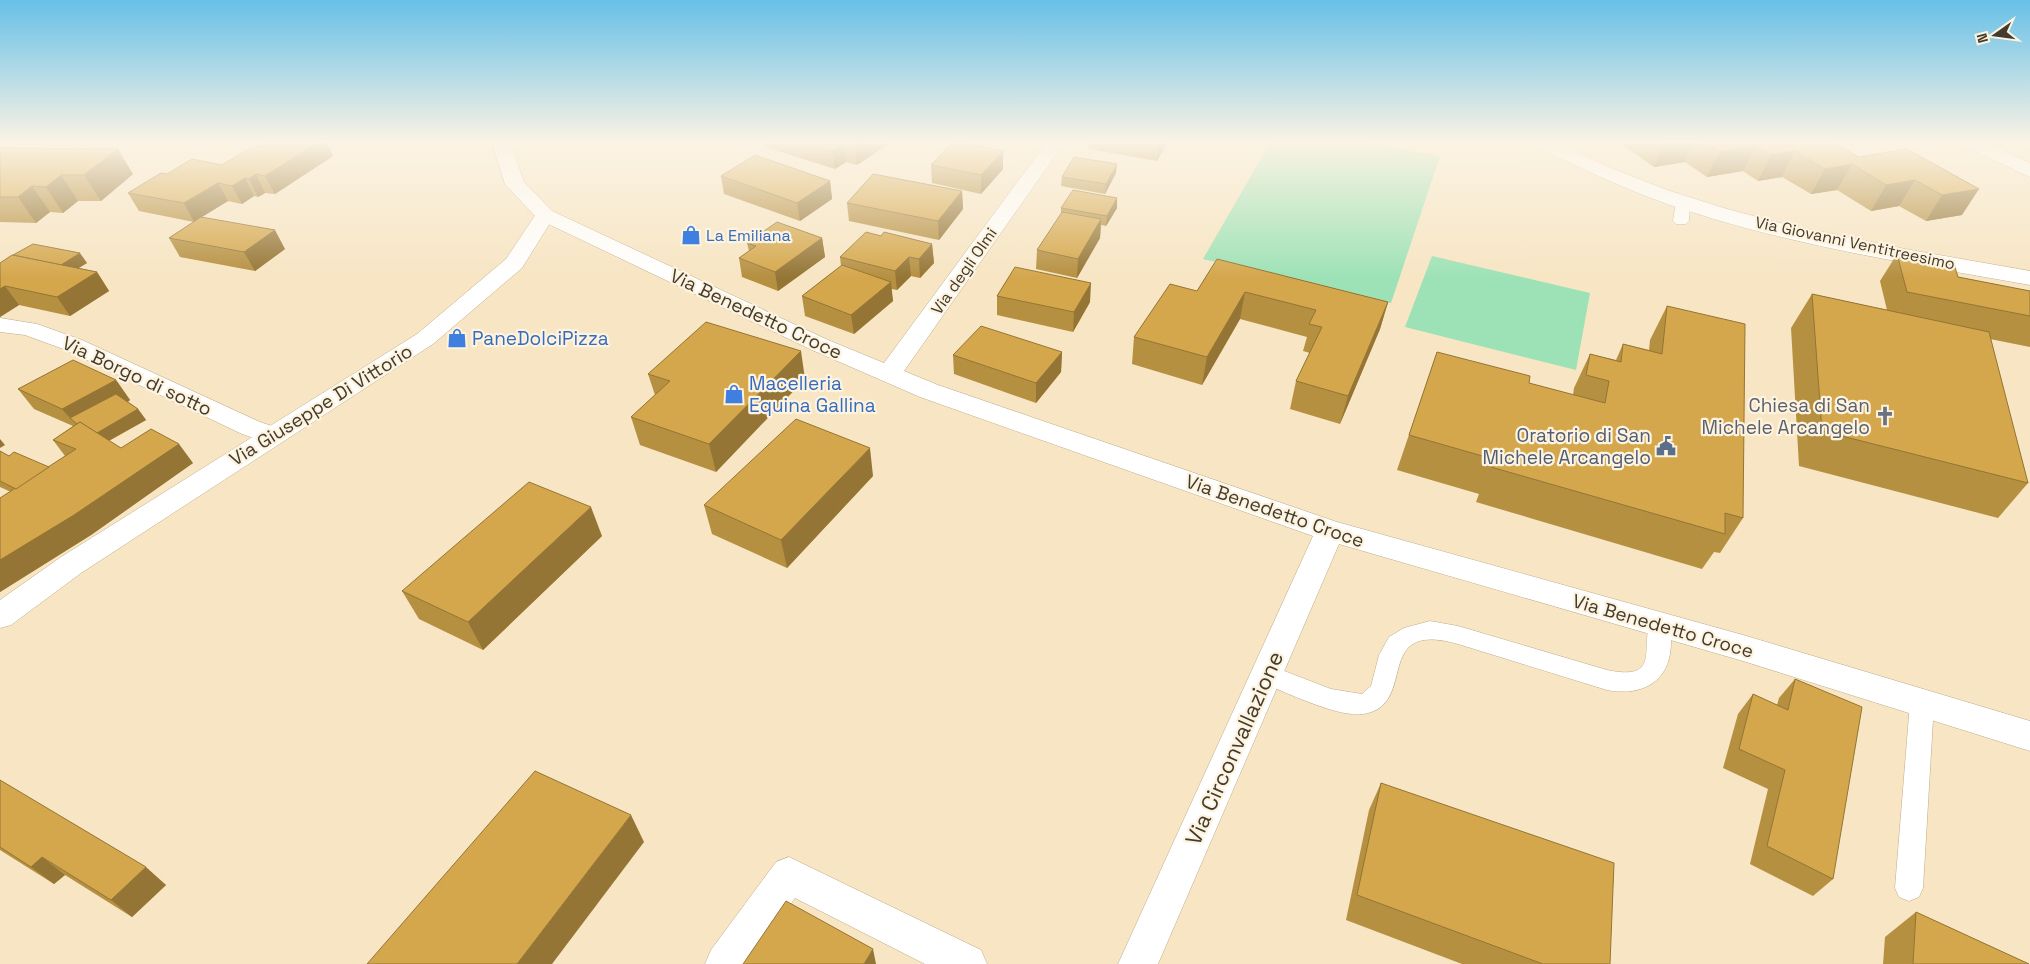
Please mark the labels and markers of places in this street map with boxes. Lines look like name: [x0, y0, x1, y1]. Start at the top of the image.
shop icon: La Emiliana: [680, 224, 702, 246]
place label: La Emiliana: [706, 225, 791, 246]
place label: PaneDolciPizza: [472, 326, 609, 351]
shop icon: PaneDolciPizza: [446, 327, 468, 349]
place label: Macelleria Equina Gallina: [749, 371, 876, 418]
shop icon: Macelleria Equina Gallina: [723, 383, 745, 405]
place label: Chiesa di San Michele Arcangelo: [1702, 393, 1870, 440]
church icon: Chiesa di San Michele Arcangelo: [1874, 405, 1896, 427]
place label: Oratorio di San Michele Arcangelo: [1483, 423, 1651, 470]
public building icon: Oratorio di San Michele Arcangelo: [1655, 435, 1677, 457]

